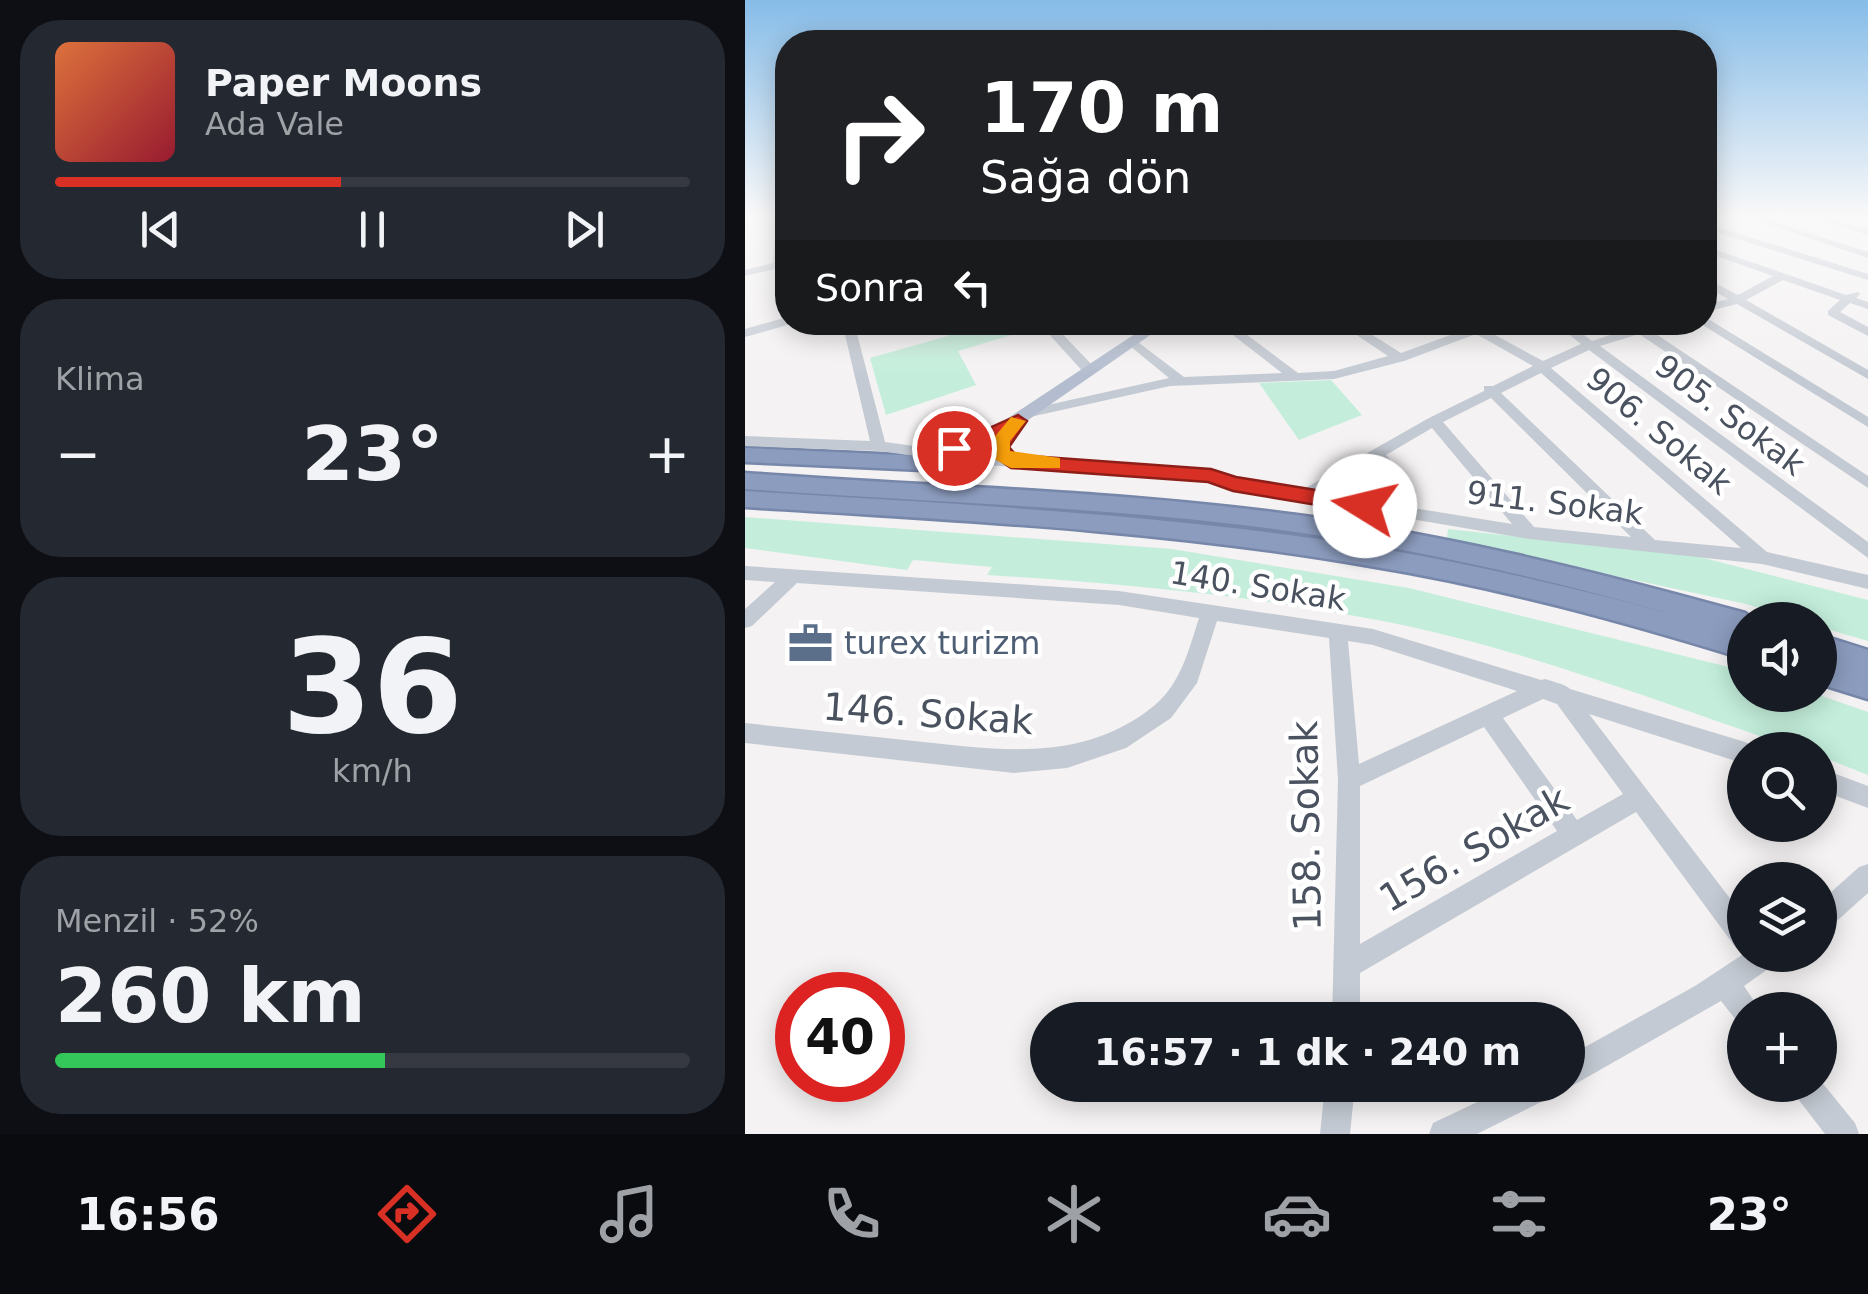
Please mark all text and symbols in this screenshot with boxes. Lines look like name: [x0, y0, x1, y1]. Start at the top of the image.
text: Paper Moons: [205, 61, 482, 105]
text: 170 m: [980, 67, 1223, 149]
icon: right: [815, 70, 945, 200]
text: Ada Vale: [205, 105, 344, 143]
text: Sağa dön: [980, 151, 1191, 204]
icon: previous: [133, 202, 188, 257]
icon: pause: [345, 202, 400, 257]
icon: next: [557, 202, 612, 257]
icon: left: [945, 260, 1000, 315]
text: Sonra: [815, 266, 925, 310]
street label: 905. Sokak: [1648, 346, 1813, 484]
street label: 906. Sokak: [1579, 359, 1740, 503]
text: Klima: [55, 360, 145, 398]
pin: [912, 406, 997, 491]
text: 23°: [302, 410, 443, 498]
icon: arrive: [927, 421, 982, 476]
text: −: [55, 422, 101, 486]
text: +: [644, 422, 690, 486]
position arrow: [1313, 454, 1417, 558]
street label: 911. Sokak: [1465, 473, 1646, 533]
street label: 140. Sokak: [1167, 553, 1349, 619]
map controls: [1727, 602, 1837, 1102]
button: sound: [1727, 602, 1837, 712]
text: 36: [282, 611, 463, 763]
office icon: turex turizm: [787, 619, 835, 667]
place label: turex turizm: [844, 624, 1040, 662]
street label: 146. Sokak: [821, 685, 1035, 743]
street label: 158. Sokak: [1282, 720, 1330, 932]
button: search: [1727, 732, 1837, 842]
text: km/h: [332, 752, 413, 790]
street label: 156. Sokak: [1372, 777, 1576, 921]
button: layers: [1727, 862, 1837, 972]
text: Menzil · 52%: [55, 902, 259, 940]
text: 260 km: [55, 952, 366, 1040]
speed limit sign: 40: [775, 972, 905, 1102]
button: +: [1727, 992, 1837, 1102]
text: 16:57 · 1 dk · 240 m: [1094, 1030, 1521, 1074]
icon: directions: [372, 1179, 442, 1249]
icon: music: [594, 1179, 664, 1249]
icon: phone: [817, 1179, 887, 1249]
icon: climate: [1039, 1179, 1109, 1249]
icon: car: [1262, 1179, 1332, 1249]
icon: filters: [1484, 1179, 1554, 1249]
text: 16:56: [76, 1188, 219, 1241]
text: 23°: [1707, 1188, 1792, 1241]

